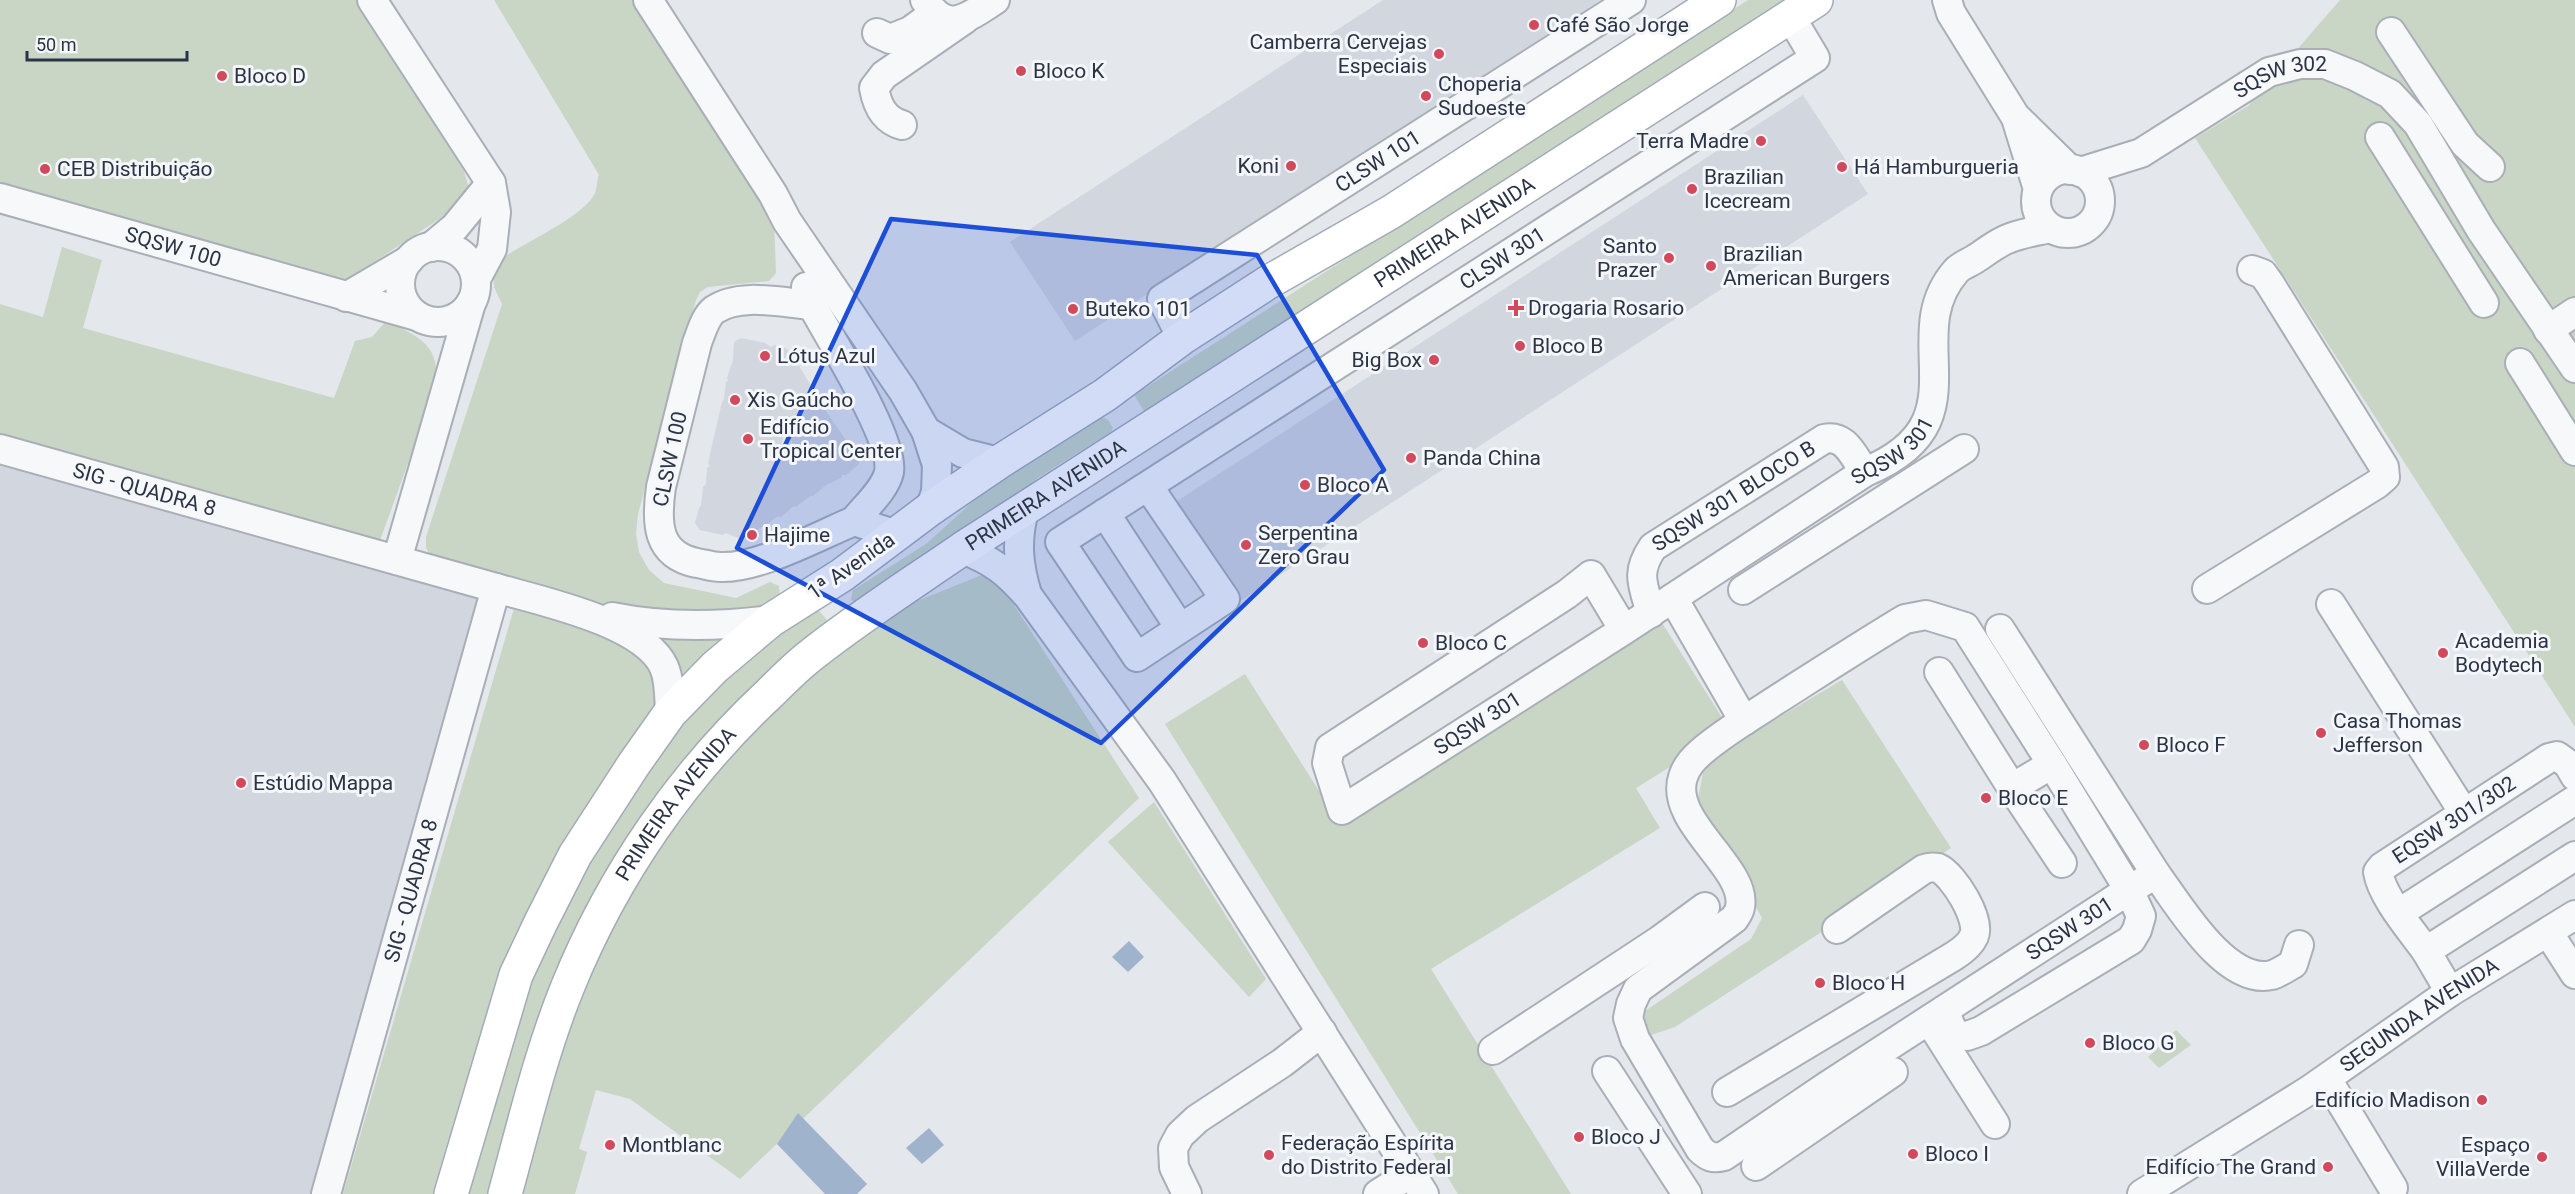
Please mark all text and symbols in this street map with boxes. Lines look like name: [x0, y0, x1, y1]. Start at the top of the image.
place label: Café São Jorge: [1546, 13, 1689, 37]
marker: Café São Jorge: [1527, 18, 1541, 32]
scale bar: [27, 24, 188, 62]
place label: Camberra Cervejas Especiais: [1250, 30, 1427, 78]
text: 50 m: [36, 34, 76, 55]
marker: Camberra Cervejas Especiais: [1432, 47, 1446, 61]
street label: SQSW 302: [2229, 52, 2327, 103]
place label: Bloco K: [1033, 59, 1105, 83]
place label: Bloco D: [234, 64, 306, 88]
marker: Bloco K: [1014, 64, 1028, 78]
marker: Bloco D: [215, 69, 229, 83]
place label: Choperia Sudoeste: [1438, 72, 1526, 120]
marker: Choperia Sudoeste: [1419, 89, 1433, 103]
street label: CLSW 101: [1331, 125, 1425, 197]
place label: Terra Madre: [1636, 129, 1749, 153]
marker: Terra Madre: [1754, 134, 1768, 148]
place label: Koni: [1237, 154, 1279, 178]
place label: Há Hamburgueria: [1854, 155, 2019, 179]
place label: CEB Distribuição: [57, 157, 213, 181]
marker: Koni: [1284, 159, 1298, 173]
marker: Há Hamburgueria: [1835, 160, 1849, 174]
marker: CEB Distribuição: [38, 162, 52, 176]
place label: Brazilian Icecream: [1704, 165, 1791, 213]
street label: PRIMEIRA AVENIDA: [1370, 172, 1539, 293]
marker: Brazilian Icecream: [1685, 182, 1699, 196]
street label: SQSW 100: [122, 222, 224, 272]
street label: CLSW 301: [1455, 222, 1550, 295]
place label: Santo Prazer: [1597, 234, 1657, 282]
place label: Brazilian American Burgers: [1723, 242, 1890, 290]
marker: Santo Prazer: [1662, 251, 1676, 265]
marker: Brazilian American Burgers: [1704, 259, 1718, 273]
place label: Drogaria Rosario: [1528, 296, 1684, 320]
place label: Buteko 101: [1085, 297, 1191, 321]
marker: Drogaria Rosario: [1509, 301, 1523, 315]
marker: Buteko 101: [1066, 302, 1080, 316]
place label: Bloco B: [1532, 334, 1603, 358]
marker: Bloco B: [1513, 339, 1527, 353]
place label: Lótus Azul: [777, 344, 876, 368]
place label: Big Box: [1352, 348, 1422, 372]
marker: Lótus Azul: [758, 349, 772, 363]
marker: Big Box: [1427, 353, 1441, 367]
place label: Xis Gaúcho: [747, 388, 853, 412]
marker: Xis Gaúcho: [728, 393, 742, 407]
street label: CLSW 100: [648, 409, 692, 509]
street label: SQSW 301: [1847, 413, 1939, 490]
place label: Edifício Tropical Center: [760, 415, 902, 463]
marker: Edifício Tropical Center: [741, 432, 755, 446]
street label: PRIMEIRA AVENIDA: [961, 435, 1131, 556]
street label: SQSW 301 BLOCO B: [1648, 436, 1820, 557]
place label: Panda China: [1423, 446, 1541, 470]
marker: Panda China: [1404, 451, 1418, 465]
street label: SIG - QUADRA 8: [70, 458, 219, 521]
place label: Bloco A: [1317, 473, 1389, 497]
marker: Bloco A: [1298, 478, 1312, 492]
place label: Serpentina Zero Grau: [1258, 521, 1358, 569]
place label: Hajime: [764, 523, 830, 547]
street label: 1ª Avenida: [803, 527, 899, 605]
marker: Hajime: [745, 528, 759, 542]
marker: Serpentina Zero Grau: [1239, 538, 1253, 552]
place label: Academia Bodytech: [2455, 629, 2549, 677]
place label: Bloco C: [1435, 631, 1507, 655]
marker: Bloco C: [1416, 636, 1430, 650]
marker: Academia Bodytech: [2436, 646, 2450, 660]
street label: SQSW 301: [1430, 687, 1526, 760]
place label: Casa Thomas Jefferson: [2333, 709, 2462, 757]
street label: PRIMEIRA AVENIDA: [611, 722, 741, 885]
marker: Casa Thomas Jefferson: [2314, 726, 2328, 740]
place label: Bloco F: [2156, 733, 2226, 757]
marker: Bloco F: [2137, 738, 2151, 752]
place label: Estúdio Mappa: [253, 771, 393, 795]
street label: EQSW 301/302: [2388, 771, 2520, 869]
marker: Estúdio Mappa: [234, 776, 248, 790]
place label: Bloco E: [1998, 786, 2068, 810]
marker: Bloco E: [1979, 791, 1993, 805]
street label: SIG - QUADRA 8: [380, 816, 443, 965]
street label: SQSW 301: [2022, 892, 2118, 965]
street label: SEGUNDA AVENIDA: [2335, 953, 2503, 1077]
place label: Bloco H: [1832, 971, 1905, 995]
marker: Bloco H: [1813, 976, 1827, 990]
place label: Bloco G: [2102, 1031, 2175, 1055]
marker: Bloco G: [2083, 1036, 2097, 1050]
place label: Edifício Madison: [2314, 1088, 2470, 1112]
marker: Edifício Madison: [2475, 1093, 2489, 1107]
place label: Bloco J: [1591, 1125, 1661, 1149]
marker: Bloco J: [1572, 1130, 1586, 1144]
place label: Federação Espírita do Distrito Federal: [1281, 1131, 1455, 1179]
place label: Montblanc: [622, 1133, 722, 1157]
place label: Espaço VillaVerde: [2436, 1133, 2530, 1181]
marker: Montblanc: [603, 1138, 617, 1152]
place label: Bloco I: [1925, 1142, 1989, 1166]
marker: Bloco I: [1906, 1147, 1920, 1161]
marker: Federação Espírita do Distrito Federal: [1262, 1148, 1276, 1162]
marker: Espaço VillaVerde: [2535, 1150, 2549, 1164]
place label: Edifício The Grand: [2146, 1155, 2316, 1179]
marker: Edifício The Grand: [2321, 1160, 2335, 1174]

